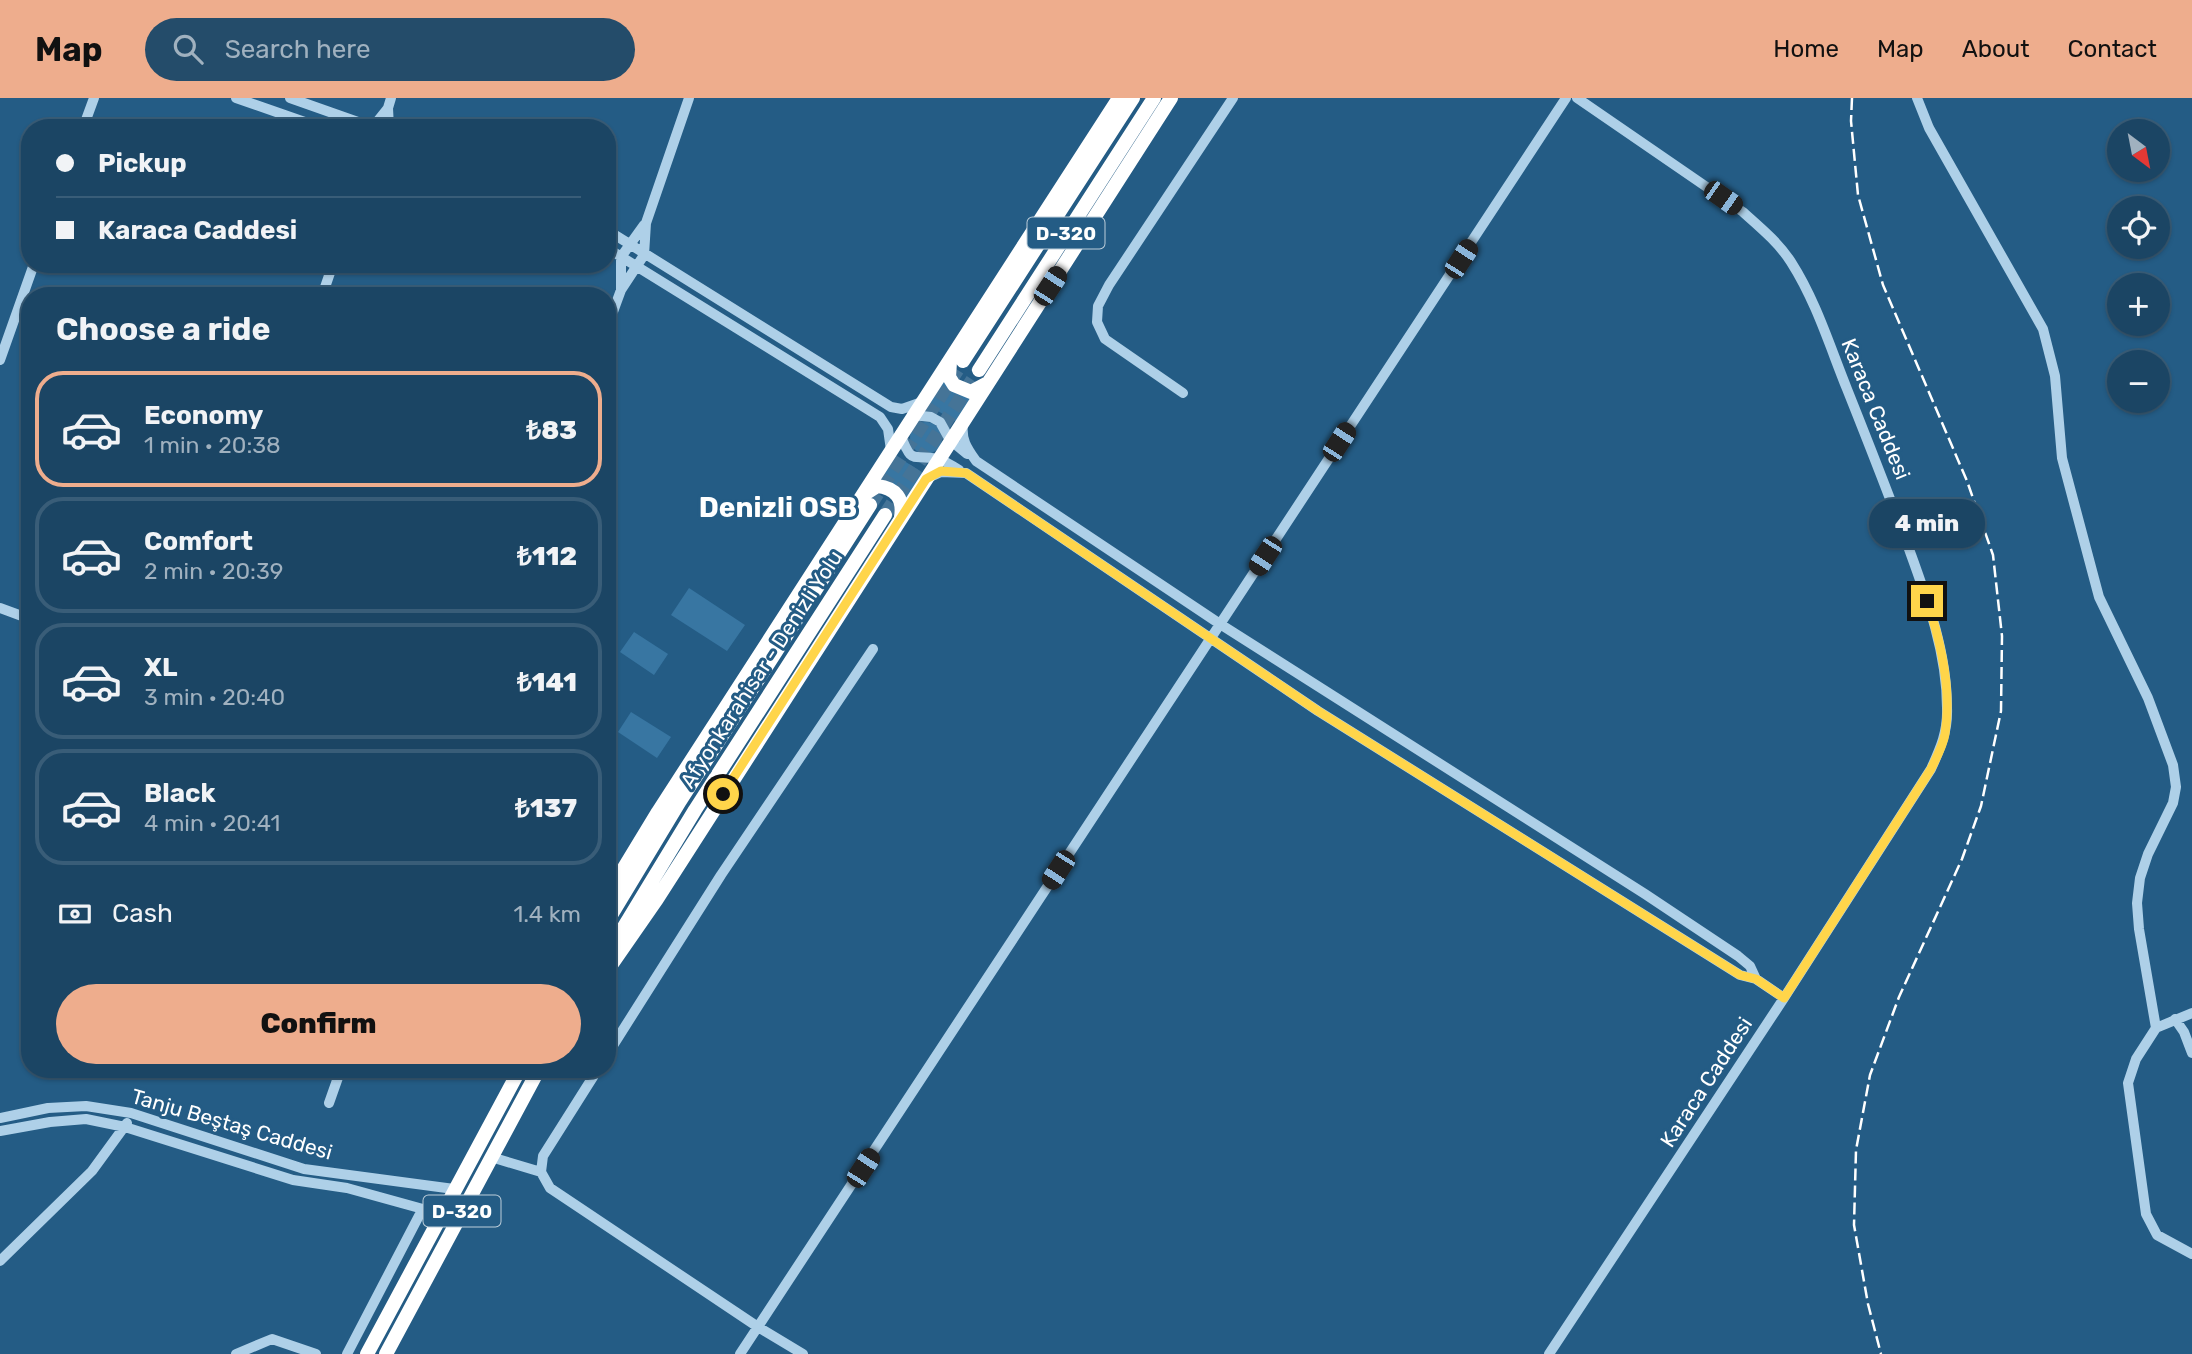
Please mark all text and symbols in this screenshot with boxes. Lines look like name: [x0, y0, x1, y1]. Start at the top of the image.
search box: [145, 18, 635, 81]
text: Map: [35, 30, 103, 69]
icon: search: [169, 30, 207, 68]
text: Search here: [225, 34, 370, 65]
text: Home: [1773, 35, 1839, 63]
text: Map: [1877, 35, 1924, 63]
text: About: [1962, 35, 2030, 63]
text: Contact: [2068, 35, 2157, 63]
north arrow: [2107, 119, 2170, 182]
map controls: [2107, 119, 2170, 413]
text: Pickup: [98, 148, 187, 179]
car: [1700, 177, 1747, 219]
button: locate: [2107, 196, 2170, 259]
text: Karaca Caddesi: [98, 215, 297, 246]
road number: D-320: [1028, 217, 1104, 248]
car: [1441, 236, 1482, 282]
car: [1030, 263, 1071, 309]
button: +: [2107, 273, 2170, 336]
text: Choose a ride: [56, 310, 270, 348]
street label: Karaca Caddesi: [1836, 335, 1916, 483]
button: −: [2107, 350, 2170, 413]
icon: car: [60, 398, 123, 461]
text: Economy: [144, 400, 263, 431]
text: ₺83: [526, 415, 577, 446]
car: [1319, 419, 1360, 465]
text: 1 min · 20:38: [144, 431, 281, 459]
district label: Denizli OSB: [699, 491, 857, 524]
callout: 4 min: [1869, 500, 1985, 548]
text: 4 min: [1895, 509, 1959, 537]
icon: car: [60, 524, 123, 587]
text: Comfort: [144, 526, 253, 557]
car: [1245, 533, 1286, 579]
text: ₺112: [517, 541, 577, 572]
street label: Afyonkarahisar - Denizli Yolu: [675, 545, 847, 793]
text: 2 min · 20:39: [144, 557, 283, 585]
route end: [1911, 585, 1943, 617]
icon: car: [60, 650, 123, 713]
text: XL: [144, 652, 177, 683]
text: ₺141: [517, 667, 577, 698]
text: 3 min · 20:40: [144, 683, 285, 711]
icon: car: [60, 776, 123, 839]
text: Black: [144, 778, 216, 809]
route start: [707, 778, 739, 810]
text: ₺137: [515, 793, 577, 824]
text: 4 min · 20:41: [144, 809, 280, 837]
car: [1038, 847, 1079, 893]
icon: cash: [56, 895, 94, 933]
text: Cash: [112, 898, 173, 929]
text: 1.4 km: [513, 900, 581, 928]
button: Confirm: [56, 984, 581, 1064]
street label: Karaca Caddesi: [1655, 1012, 1757, 1152]
street label: Tanju Beştaş Caddesi: [129, 1083, 335, 1165]
car: [843, 1145, 884, 1191]
road number: D-320: [424, 1196, 500, 1226]

